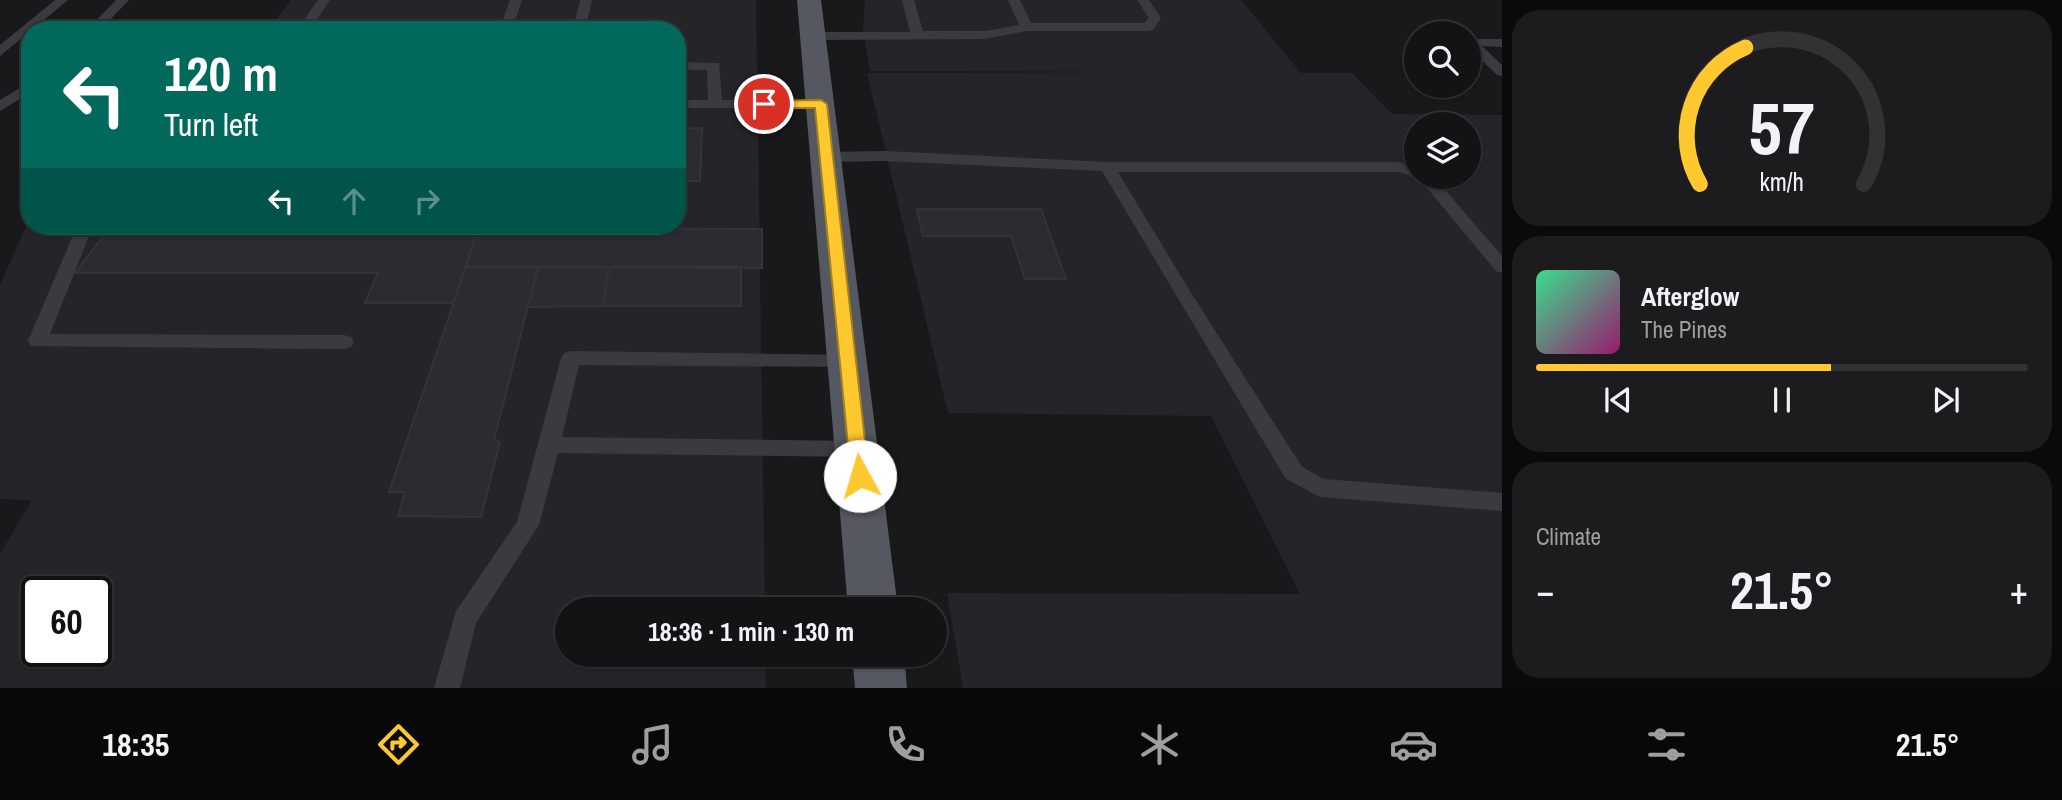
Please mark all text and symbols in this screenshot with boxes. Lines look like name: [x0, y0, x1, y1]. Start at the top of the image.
map controls: [1404, 21, 1481, 189]
button: search: [1404, 21, 1481, 98]
text: 120 m: [164, 40, 278, 106]
icon: left: [49, 49, 140, 140]
pin: [734, 74, 794, 134]
text: 57: [1749, 79, 1815, 177]
icon: arrive: [745, 85, 783, 123]
text: Turn left: [164, 103, 258, 146]
button: layers: [1404, 112, 1481, 189]
text: km/h: [1760, 165, 1804, 199]
icon: left: [262, 182, 300, 220]
icon: ahead: [335, 182, 373, 220]
icon: right: [408, 182, 446, 220]
text: Afterglow: [1641, 279, 1739, 314]
text: The Pines: [1641, 314, 1727, 345]
icon: previous: [1599, 381, 1637, 419]
icon: pause: [1763, 381, 1801, 419]
icon: next: [1927, 381, 1965, 419]
position arrow: [823, 439, 897, 513]
text: Climate: [1536, 521, 1601, 552]
text: 21.5°: [1730, 555, 1834, 625]
text: −: [1536, 565, 1554, 616]
text: +: [2010, 565, 2028, 616]
speed limit sign: 60: [21, 576, 112, 667]
text: 18:36 · 1 min · 130 m: [648, 614, 854, 649]
icon: directions: [374, 720, 423, 769]
icon: music: [628, 720, 677, 769]
icon: phone: [881, 720, 930, 769]
icon: climate: [1135, 720, 1184, 769]
icon: car: [1389, 720, 1438, 769]
icon: filters: [1642, 720, 1691, 769]
text: 18:35: [102, 723, 169, 766]
text: 21.5°: [1896, 723, 1960, 766]

